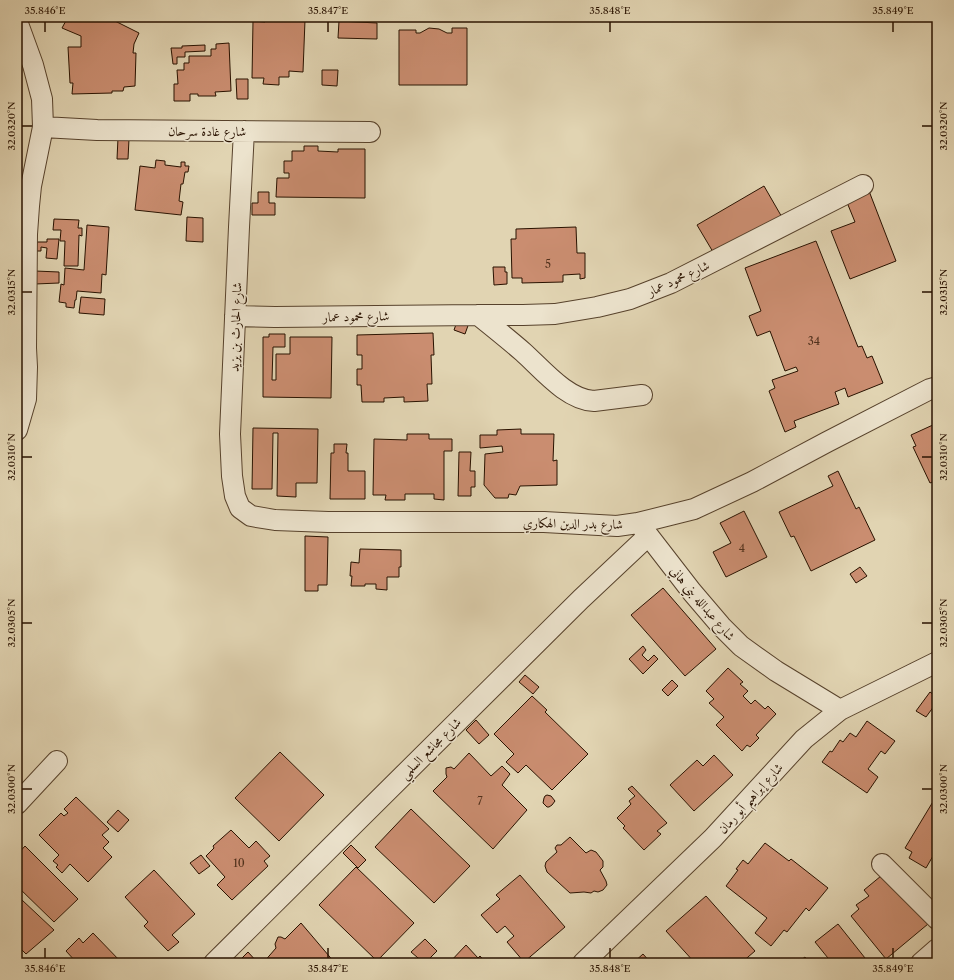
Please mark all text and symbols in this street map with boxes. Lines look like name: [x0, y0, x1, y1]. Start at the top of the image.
text: 35.846°E: [24, 4, 66, 17]
text: 35.847°E: [308, 4, 348, 17]
text: 35.848°E: [589, 4, 631, 17]
text: 35.849°E: [872, 4, 914, 17]
text: 32.0320°N: [5, 101, 18, 151]
text: 32.0320°N: [937, 101, 950, 151]
street label: شارع غادة سرحان: [168, 123, 246, 143]
house number: 5: [545, 257, 551, 271]
street label: شارع محمود عمار: [643, 257, 713, 304]
text: 32.0315°N: [5, 269, 18, 315]
text: 32.0315°N: [937, 269, 950, 315]
street label: شارع الحارث بن يزيد: [225, 282, 249, 372]
street label: شارع محمود عمار: [321, 307, 390, 329]
house number: 34: [808, 334, 820, 348]
text: 32.0310°N: [5, 433, 18, 481]
text: 32.0310°N: [937, 433, 950, 481]
street label: شارع بدر الدين الهكاري: [523, 514, 623, 536]
house number: 4: [739, 541, 745, 555]
street label: شارع عبدالله بني هاني: [664, 562, 739, 646]
text: 32.0305°N: [5, 599, 18, 647]
text: 32.0305°N: [937, 599, 950, 647]
street label: شارع مجاشع السلمي: [396, 714, 468, 786]
street label: شارع إبراهيم أبو رمان: [714, 759, 790, 841]
text: 32.0300°N: [5, 764, 18, 814]
text: 32.0300°N: [937, 764, 950, 814]
house number: 7: [477, 794, 483, 808]
house number: 10: [233, 856, 245, 870]
text: 35.846°E: [24, 962, 66, 975]
text: 35.847°E: [308, 962, 348, 975]
text: 35.848°E: [589, 962, 631, 975]
text: 35.849°E: [872, 962, 914, 975]

